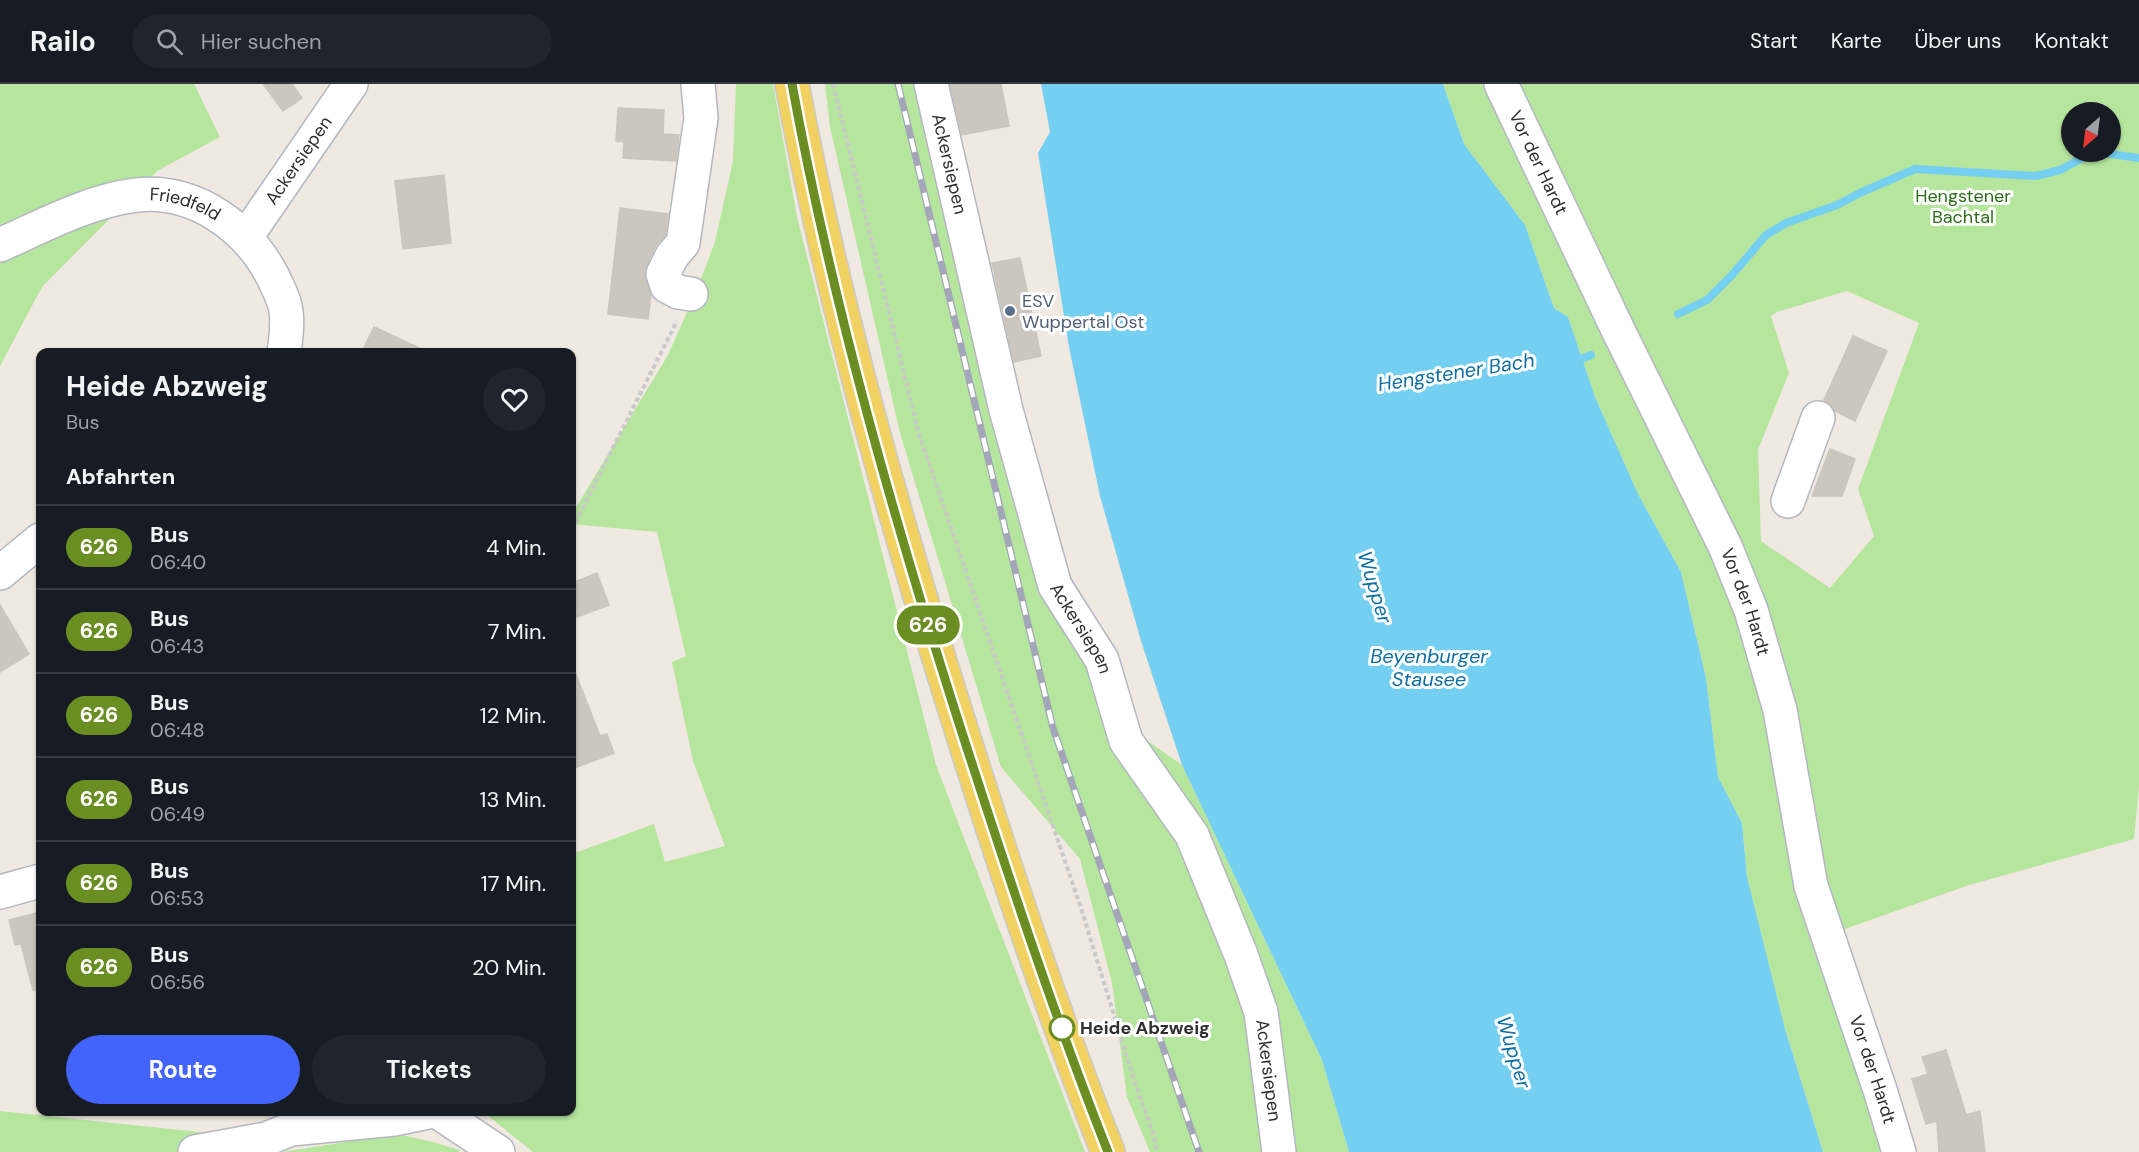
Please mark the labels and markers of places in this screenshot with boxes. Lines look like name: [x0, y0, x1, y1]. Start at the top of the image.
place label: ESV Wuppertal Ost: [1022, 289, 1144, 334]
marker: ESV Wuppertal Ost: [1003, 304, 1017, 318]
marker: Heide Abzweig: [1049, 1015, 1075, 1041]
place label: Heide Abzweig: [1080, 1016, 1210, 1040]

